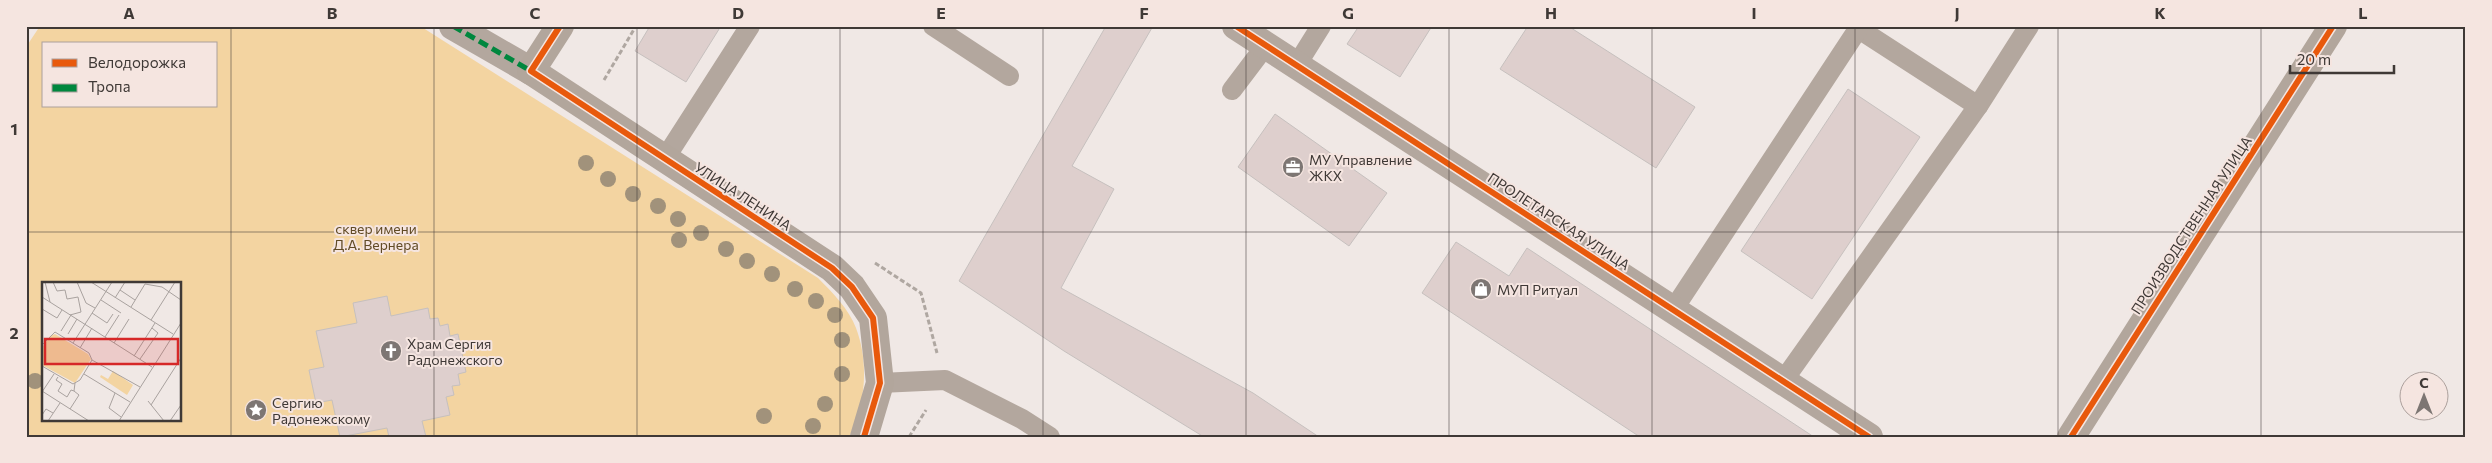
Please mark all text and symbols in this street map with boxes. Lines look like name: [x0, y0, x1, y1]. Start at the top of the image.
text: A: [123, 3, 135, 22]
text: B: [327, 3, 338, 22]
text: C: [530, 3, 541, 22]
text: D: [732, 3, 744, 22]
text: E: [936, 3, 946, 22]
text: F: [1139, 3, 1149, 22]
text: G: [1342, 3, 1354, 22]
text: H: [1545, 3, 1557, 22]
text: I: [1751, 3, 1757, 22]
text: J: [1954, 3, 1960, 22]
text: K: [2154, 3, 2166, 22]
text: L: [2358, 3, 2368, 22]
legend: [42, 42, 218, 108]
scale bar: [2290, 42, 2393, 74]
text: 20 m: [2297, 50, 2331, 68]
text: Велодорожка: [88, 53, 186, 71]
text: Тропа: [88, 77, 130, 95]
text: 1: [10, 119, 18, 138]
street label: ПРОИЗВОДСТВЕННАЯ УЛИЦА: [2127, 133, 2255, 317]
place label: МУ Управление ЖКХ: [1309, 151, 1412, 184]
office icon: МУ Управление ЖКХ: [1281, 155, 1305, 179]
street label: УЛИЦА ЛЕНИНА: [691, 158, 795, 234]
street label: ПРОЛЕТАРСКАЯ УЛИЦА: [1485, 169, 1633, 273]
park label: сквер имени Д.А. Вернера: [333, 220, 419, 253]
shop icon: МУП Ритуал: [1469, 277, 1493, 301]
place label: МУП Ритуал: [1497, 281, 1578, 298]
inset map: [42, 282, 181, 420]
text: 2: [9, 323, 19, 342]
place label: Храм Сергия Радонежского: [407, 335, 503, 368]
church icon: Храм Сергия Радонежского: [379, 339, 403, 363]
north arrow: [2400, 370, 2450, 420]
text: С: [2419, 374, 2429, 391]
place label: Сергию Радонежскому: [272, 394, 370, 427]
place icon: Сергию Радонежскому: [244, 398, 268, 422]

